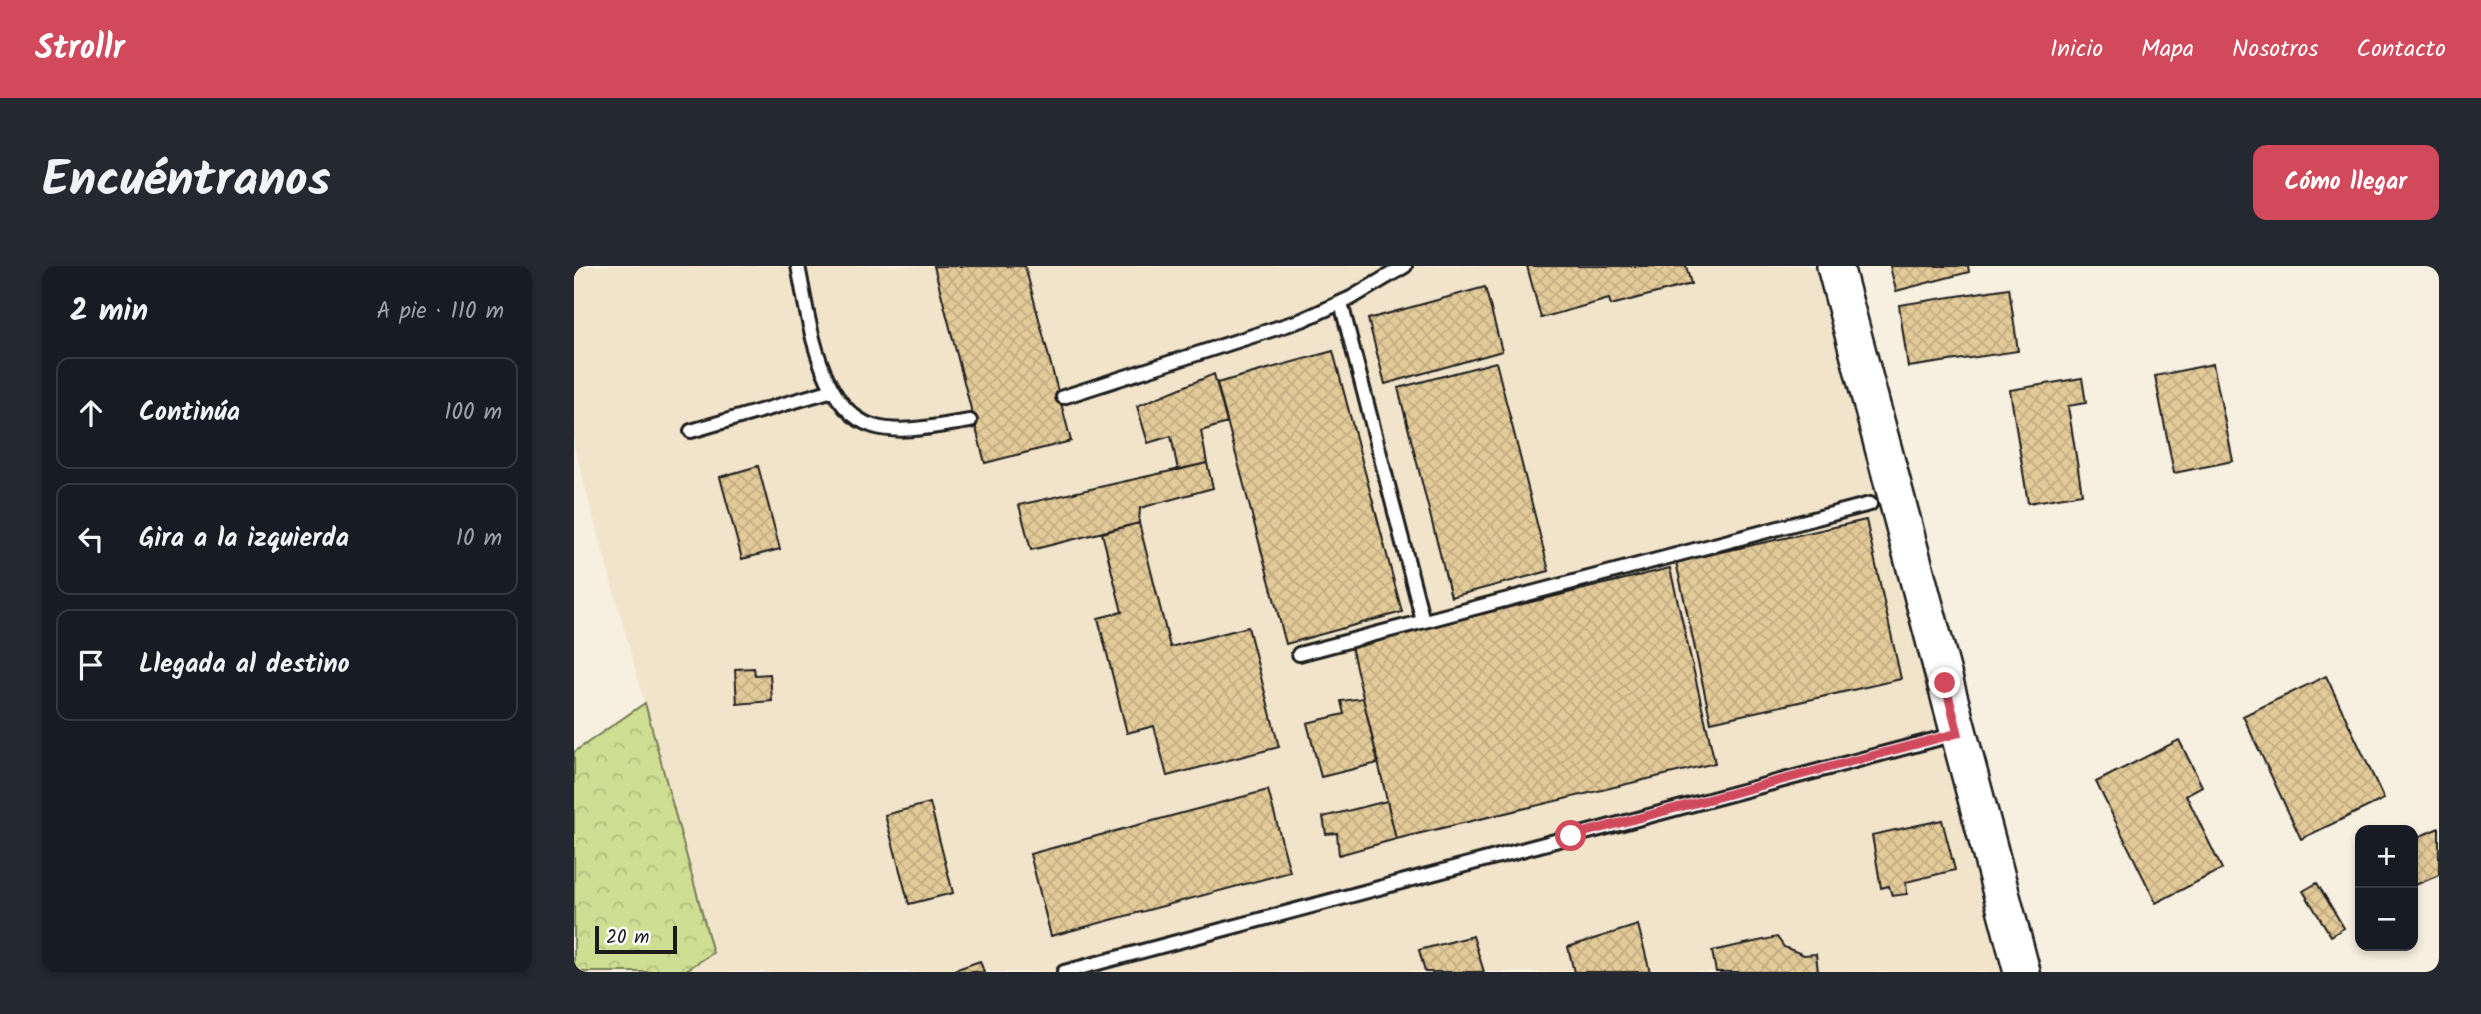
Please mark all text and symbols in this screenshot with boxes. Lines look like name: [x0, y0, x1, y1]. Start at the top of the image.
text: Strollr: [35, 23, 125, 76]
text: Inicio: [2050, 30, 2103, 69]
text: Mapa: [2141, 30, 2194, 69]
text: Nosotros: [2232, 30, 2319, 69]
text: Contacto: [2357, 30, 2446, 69]
text: Encuéntranos: [42, 143, 331, 221]
button: Cómo llegar: [2253, 145, 2439, 220]
text: 2 min: [70, 288, 148, 336]
text: A pie · 110 m: [377, 294, 504, 330]
text: Continúa: [139, 392, 240, 434]
icon: ahead: [72, 394, 110, 432]
text: 100 m: [444, 395, 502, 431]
text: Gira a la izquierda: [139, 518, 349, 560]
icon: left: [72, 520, 110, 558]
text: 10 m: [456, 521, 502, 557]
text: Llegada al destino: [139, 644, 350, 686]
icon: arrive: [72, 646, 110, 684]
route end: [1929, 667, 1960, 698]
route start: [1555, 820, 1586, 851]
map controls: [2355, 825, 2418, 951]
button: +: [2355, 825, 2418, 888]
button: −: [2355, 888, 2418, 951]
scale bar: [595, 923, 677, 955]
text: 20 m: [606, 923, 649, 953]

